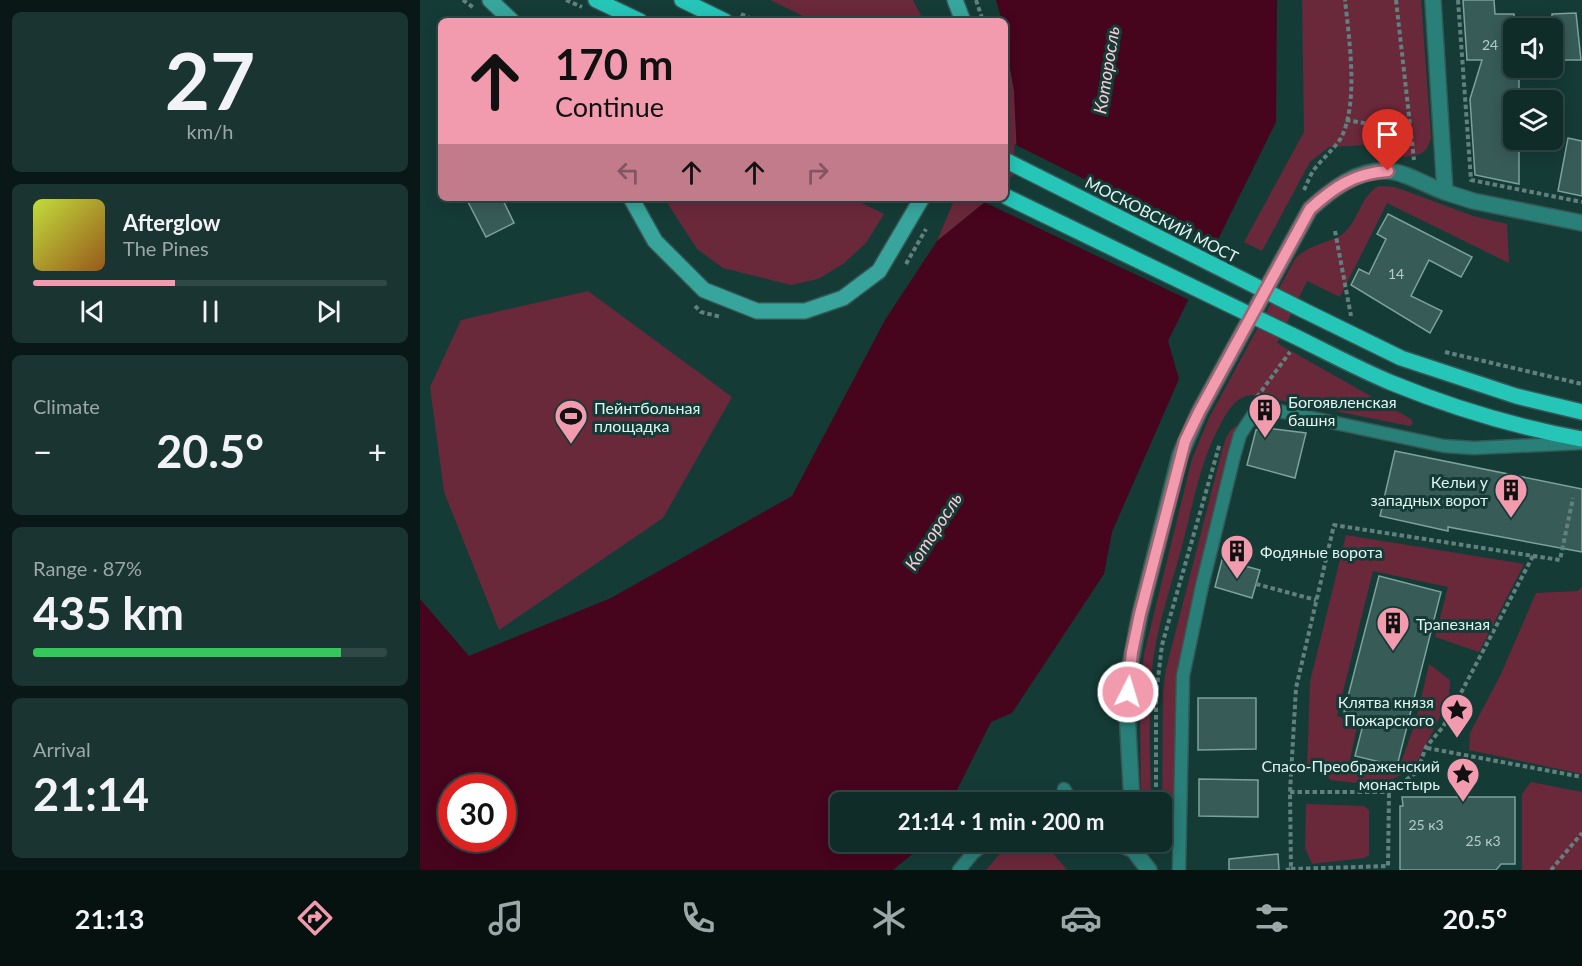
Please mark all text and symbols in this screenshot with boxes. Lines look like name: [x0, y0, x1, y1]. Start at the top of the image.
map controls: [1503, 18, 1563, 150]
button: sound: [1503, 18, 1563, 78]
water label: Которосль: [1088, 25, 1124, 115]
text: 27: [165, 33, 255, 127]
house number: 24: [1482, 36, 1498, 53]
text: 170 m: [555, 39, 673, 89]
icon: ahead: [456, 42, 534, 120]
text: Continue: [555, 90, 664, 123]
button: layers: [1503, 90, 1563, 150]
pin: [1362, 109, 1413, 171]
icon: arrive: [1371, 118, 1404, 151]
text: km/h: [187, 119, 233, 143]
icon: left: [612, 156, 645, 189]
icon: ahead: [675, 156, 708, 189]
icon: ahead: [738, 156, 771, 189]
icon: right: [801, 156, 834, 189]
street label: МОСКОВСКИЙ МОСТ: [1082, 172, 1242, 266]
text: Afterglow: [123, 209, 220, 236]
text: The Pines: [123, 236, 209, 260]
house number: 14: [1388, 265, 1404, 282]
icon: previous: [76, 295, 109, 328]
icon: pause: [194, 295, 227, 328]
icon: next: [312, 295, 345, 328]
building icon: Богоявленская башня: [1247, 392, 1283, 439]
place label: Богоявленская башня: [1288, 392, 1397, 429]
text: Climate: [33, 394, 100, 418]
sports icon: Пейнтбольная площадка: [553, 398, 589, 445]
place label: Пейнтбольная площадка: [594, 398, 700, 435]
text: 20.5°: [156, 424, 264, 478]
text: −: [33, 431, 52, 471]
text: +: [368, 431, 387, 471]
place label: Кельи у западных ворот: [1371, 472, 1489, 509]
building icon: Кельи у западных ворот: [1493, 472, 1529, 519]
water label: Которосль: [900, 488, 966, 574]
building icon: Фодяные ворота: [1219, 533, 1255, 580]
place label: Фодяные ворота: [1260, 542, 1383, 561]
text: Range · 87%: [33, 556, 142, 580]
text: 435 km: [33, 586, 184, 640]
building icon: Трапезная: [1375, 605, 1411, 652]
place label: Трапезная: [1416, 614, 1490, 633]
position arrow: [1096, 660, 1160, 724]
place label: Клятва князя Пожарского: [1338, 692, 1434, 729]
place icon: Клятва князя Пожарского: [1439, 692, 1475, 739]
text: Arrival: [33, 737, 91, 761]
place label: Спасо-Преображенский монастырь: [1261, 756, 1440, 793]
place icon: Спасо-Преображенский монастырь: [1445, 756, 1481, 803]
text: 21:14: [33, 767, 149, 821]
speed limit sign: 30: [438, 774, 516, 852]
text: 21:14 · 1 min · 200 m: [898, 808, 1104, 835]
house number: 25 к3: [1408, 816, 1444, 833]
house number: 25 к3: [1465, 832, 1501, 849]
icon: directions: [294, 897, 336, 939]
icon: music: [485, 897, 527, 939]
icon: phone: [677, 897, 719, 939]
icon: climate: [868, 897, 910, 939]
icon: car: [1060, 897, 1102, 939]
icon: filters: [1251, 897, 1293, 939]
text: 21:13: [75, 902, 144, 935]
text: 20.5°: [1443, 902, 1507, 935]

